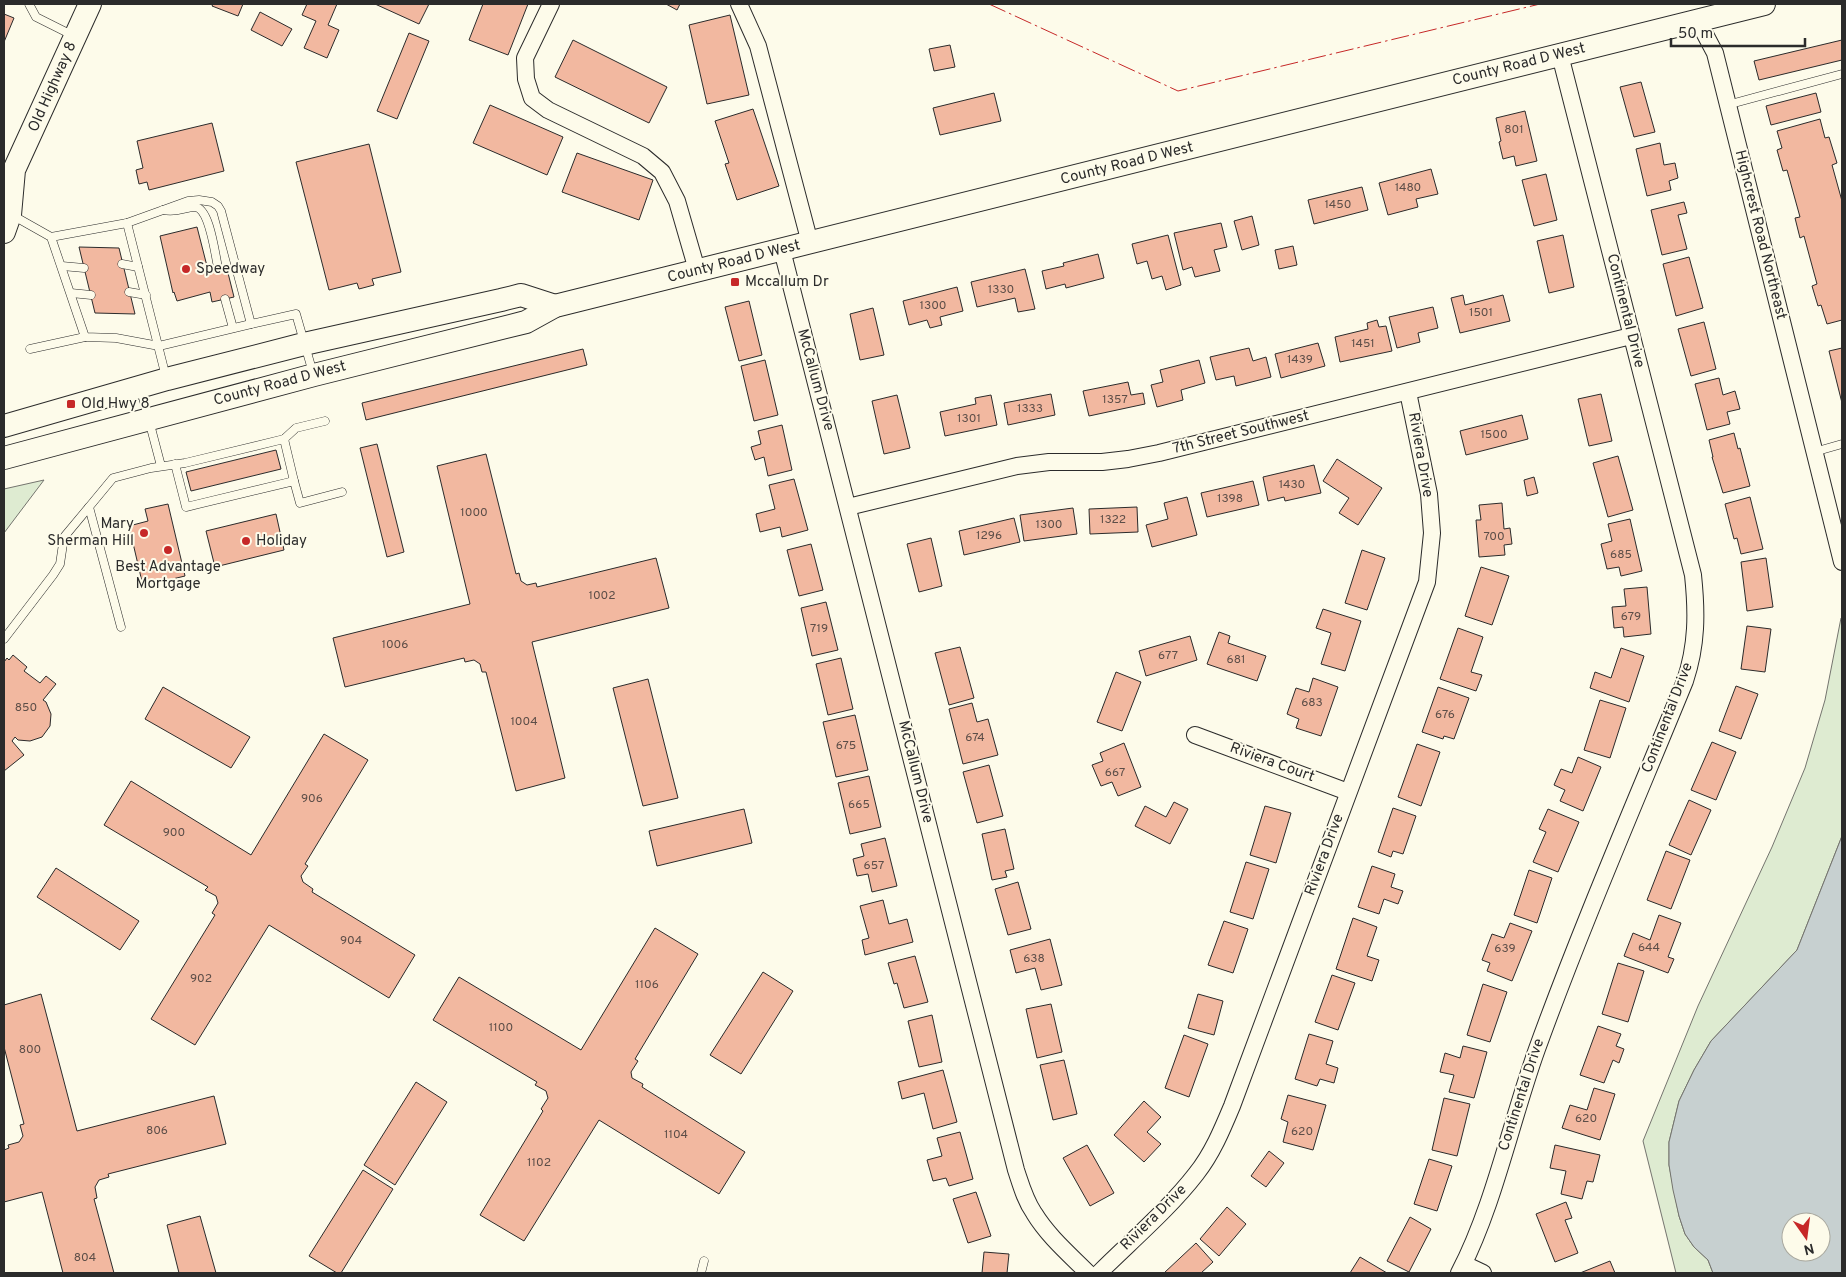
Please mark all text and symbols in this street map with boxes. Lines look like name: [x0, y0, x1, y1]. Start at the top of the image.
scale bar: [1671, 15, 1805, 47]
text: 50 m: [1678, 25, 1713, 44]
street label: Old Highway 8: [25, 39, 81, 135]
street label: County Road D West: [1451, 39, 1587, 91]
house number: 801: [1504, 122, 1524, 138]
street label: County Road D West: [1059, 138, 1195, 190]
street label: Highcrest Road Northeast: [1730, 148, 1790, 322]
house number: 1480: [1395, 180, 1421, 196]
house number: 1450: [1325, 197, 1351, 213]
street label: County Road D West: [666, 236, 802, 288]
street label: Continental Drive: [1602, 252, 1648, 370]
place label: Speedway: [196, 260, 265, 279]
marker: Speedway: [180, 263, 192, 275]
place label: Mccallum Dr: [745, 273, 829, 292]
marker: Mccallum Dr: [729, 276, 741, 288]
house number: 1330: [988, 282, 1014, 298]
house number: 1300: [920, 298, 946, 314]
house number: 1501: [1469, 305, 1493, 321]
street label: McCallum Drive: [792, 327, 838, 433]
house number: 1451: [1351, 336, 1375, 352]
house number: 1439: [1287, 352, 1313, 368]
street label: County Road D West: [212, 357, 348, 411]
house number: 1357: [1102, 392, 1128, 408]
place label: Old Hwy 8: [81, 395, 150, 414]
marker: Old Hwy 8: [65, 398, 77, 410]
house number: 1333: [1017, 401, 1043, 417]
street label: 7th Street Southwest: [1171, 407, 1311, 459]
house number: 1301: [957, 411, 981, 427]
street label: Riviera Drive: [1403, 411, 1437, 499]
house number: 1500: [1480, 427, 1508, 443]
house number: 1430: [1279, 477, 1305, 493]
house number: 1398: [1217, 491, 1243, 507]
house number: 1000: [460, 505, 488, 521]
house number: 1322: [1100, 512, 1126, 528]
place label: Mary Sherman Hill: [47, 515, 134, 551]
house number: 1300: [1036, 517, 1062, 533]
marker: Mary Sherman Hill: [138, 527, 150, 539]
house number: 1296: [976, 528, 1002, 544]
house number: 700: [1483, 529, 1505, 545]
place label: Holiday: [256, 532, 307, 551]
marker: Holiday: [240, 535, 252, 547]
marker: Best Advantage Mortgage: [162, 544, 174, 556]
house number: 685: [1610, 547, 1632, 563]
place label: Best Advantage Mortgage: [115, 558, 221, 594]
house number: 1002: [588, 588, 616, 604]
house number: 679: [1621, 609, 1641, 625]
house number: 719: [810, 621, 828, 637]
house number: 1006: [382, 637, 408, 653]
house number: 677: [1158, 648, 1178, 664]
house number: 681: [1227, 652, 1245, 668]
street label: Continental Drive: [1638, 660, 1698, 776]
house number: 683: [1301, 695, 1323, 711]
house number: 850: [15, 700, 37, 716]
house number: 676: [1435, 707, 1455, 723]
house number: 1004: [510, 714, 538, 730]
street label: McCallum Drive: [893, 719, 937, 825]
house number: 674: [965, 730, 985, 746]
house number: 675: [836, 738, 856, 754]
street label: Riviera Court: [1227, 739, 1317, 787]
house number: 667: [1105, 765, 1125, 781]
house number: 906: [301, 791, 323, 807]
house number: 665: [848, 797, 870, 813]
street label: Riviera Drive: [1301, 811, 1349, 899]
house number: 900: [163, 825, 185, 841]
house number: 657: [864, 858, 884, 874]
house number: 904: [340, 933, 362, 949]
house number: 644: [1638, 940, 1660, 956]
house number: 639: [1494, 941, 1516, 957]
house number: 638: [1023, 951, 1045, 967]
house number: 902: [190, 971, 212, 987]
house number: 1106: [635, 977, 659, 993]
house number: 1100: [489, 1020, 513, 1036]
street label: Continental Drive: [1495, 1036, 1549, 1154]
house number: 800: [19, 1042, 41, 1058]
house number: 620: [1575, 1111, 1597, 1127]
house number: 806: [146, 1123, 168, 1139]
house number: 620: [1291, 1124, 1313, 1140]
house number: 1104: [664, 1127, 688, 1143]
house number: 1102: [527, 1155, 551, 1171]
street label: Riviera Drive: [1117, 1181, 1191, 1255]
north arrow: [1781, 1212, 1831, 1262]
text: N: [1802, 1239, 1816, 1258]
house number: 804: [74, 1250, 96, 1266]

